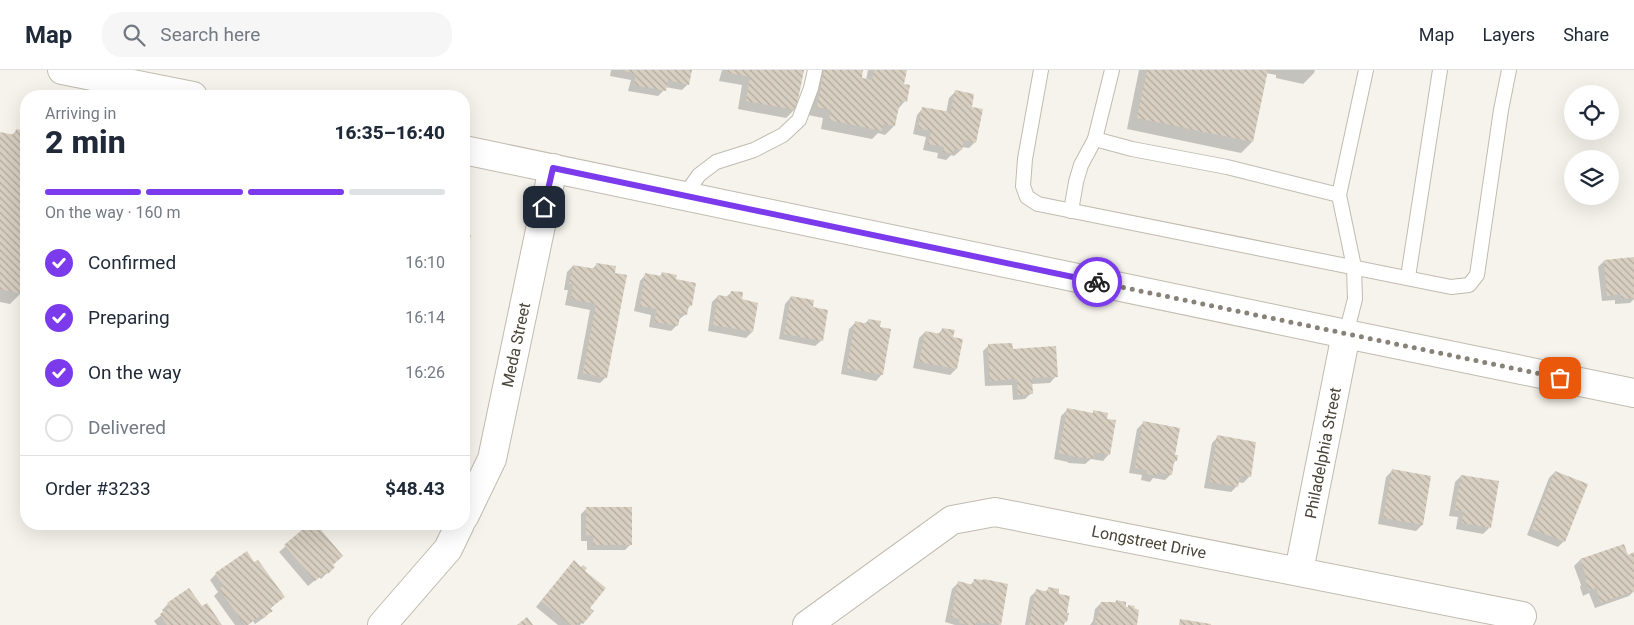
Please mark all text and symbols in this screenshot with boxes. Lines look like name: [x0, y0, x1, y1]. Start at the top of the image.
search box: [102, 12, 452, 57]
text: Map: [25, 21, 72, 49]
icon: search: [120, 21, 148, 49]
text: Search here: [160, 23, 260, 46]
text: Map: [1419, 24, 1454, 45]
text: Layers: [1482, 24, 1535, 45]
text: Share: [1563, 24, 1609, 45]
map controls: [1564, 85, 1619, 205]
button: locate: [1564, 85, 1619, 140]
text: Arriving in: [45, 104, 116, 123]
text: 16:35–16:40: [334, 121, 445, 144]
text: 2 min: [45, 123, 126, 161]
button: layers: [1564, 150, 1619, 205]
pin: [523, 186, 565, 228]
icon: home: [530, 193, 558, 221]
text: On the way · 160 m: [45, 203, 181, 222]
icon: check: [45, 249, 73, 277]
text: Confirmed: [88, 251, 176, 274]
text: 16:10: [405, 253, 445, 272]
courier: [1072, 257, 1122, 307]
icon: bike: [1083, 268, 1111, 296]
street label: Meda Street: [498, 301, 534, 389]
icon: check: [45, 304, 73, 332]
text: Preparing: [88, 306, 170, 329]
text: 16:14: [405, 308, 445, 327]
pin: [1539, 357, 1581, 399]
icon: check: [45, 359, 73, 387]
text: On the way: [88, 361, 181, 384]
text: 16:26: [405, 363, 445, 382]
icon: bag: [1546, 364, 1574, 392]
street label: Philadelphia Street: [1301, 386, 1345, 520]
text: Delivered: [88, 416, 166, 439]
text: Order #3233: [45, 477, 151, 500]
text: $48.43: [385, 477, 445, 500]
street label: Longstreet Drive: [1090, 522, 1208, 562]

